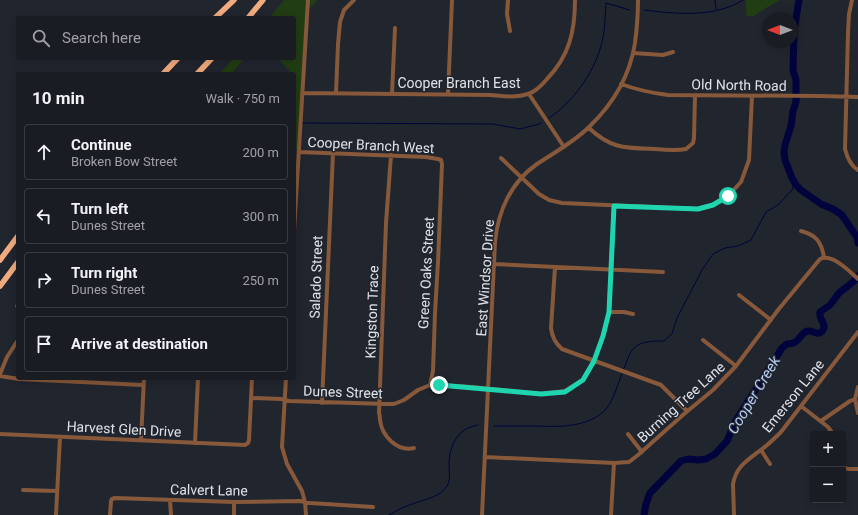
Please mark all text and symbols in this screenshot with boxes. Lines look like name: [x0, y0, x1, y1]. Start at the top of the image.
north arrow: [762, 12, 798, 48]
search box: [16, 16, 296, 60]
icon: search: [30, 27, 52, 49]
text: Search here: [62, 29, 141, 47]
street label: Cooper Branch East: [397, 75, 521, 91]
street label: Old North Road: [691, 76, 787, 94]
text: 10 min: [32, 88, 85, 108]
text: Walk · 750 m: [205, 91, 280, 106]
street label: Cooper Branch West: [307, 134, 435, 156]
text: Continue: [71, 136, 132, 154]
icon: ahead: [33, 141, 55, 163]
text: 200 m: [242, 145, 279, 160]
text: Broken Bow Street: [71, 154, 177, 169]
route start: [719, 187, 737, 205]
text: Turn left: [71, 200, 128, 218]
icon: left: [33, 205, 55, 227]
text: 300 m: [242, 209, 279, 224]
street label: Green Oaks Street: [415, 216, 437, 329]
text: Dunes Street: [71, 218, 145, 233]
street label: East Windsor Drive: [473, 219, 497, 337]
street label: Salado Street: [307, 235, 325, 319]
text: Turn right: [71, 264, 137, 282]
street label: Kingston Trace: [362, 265, 382, 359]
icon: right: [33, 269, 55, 291]
text: 250 m: [242, 273, 279, 288]
text: Dunes Street: [71, 282, 145, 297]
icon: arrive: [33, 333, 55, 355]
text: Arrive at destination: [71, 335, 208, 353]
water label: Cooper Creek: [724, 352, 785, 437]
street label: Emerson Lane: [759, 356, 827, 436]
street label: Burning Tree Lane: [634, 359, 728, 445]
route end: [430, 376, 448, 394]
street label: Dunes Street: [303, 383, 384, 401]
street label: Harvest Glen Drive: [66, 418, 182, 440]
map controls: [810, 431, 846, 503]
button: +: [810, 431, 846, 467]
button: −: [810, 467, 846, 503]
street label: Calvert Lane: [170, 481, 248, 499]

